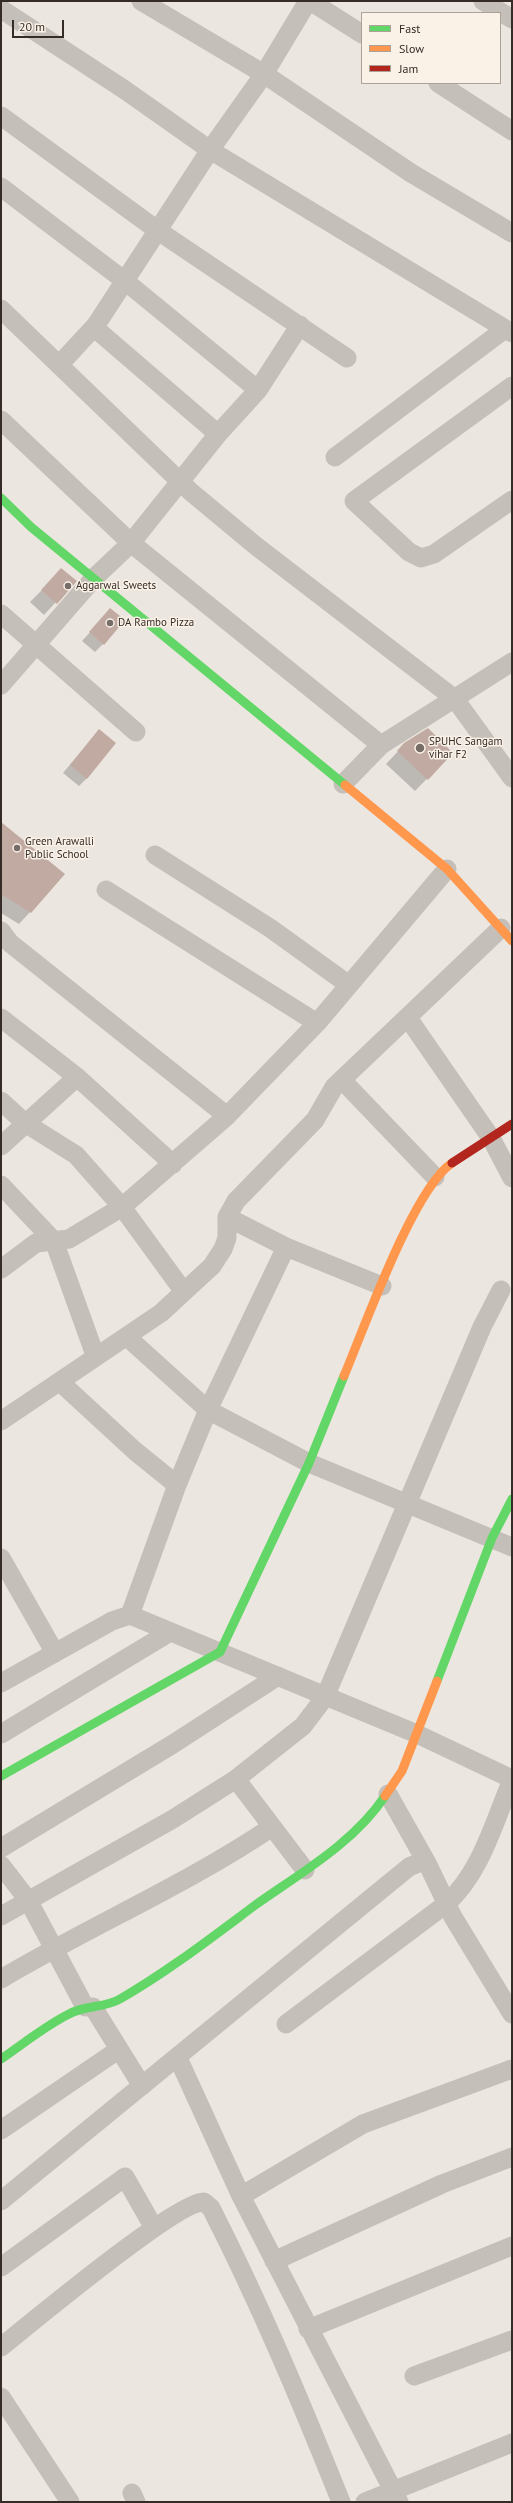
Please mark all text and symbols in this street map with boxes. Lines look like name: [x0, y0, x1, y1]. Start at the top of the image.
scale bar: [14, 12, 66, 38]
legend: [361, 12, 501, 84]
text: 20 m: [19, 19, 45, 34]
text: Fast: [399, 21, 420, 36]
text: Slow: [399, 41, 424, 56]
text: Jam: [399, 61, 418, 76]
place label: Aggarwal Sweets: [76, 579, 156, 593]
marker: Aggarwal Sweets: [63, 581, 73, 591]
place label: DA Rambo Pizza: [118, 616, 194, 630]
marker: DA Rambo Pizza: [105, 618, 115, 628]
place label: SPUHC Sangam vihar F2: [429, 735, 502, 761]
marker: SPUHC Sangam vihar F2: [414, 742, 426, 754]
place label: Green Arawalli Public School: [25, 835, 94, 861]
marker: Green Arawalli Public School: [12, 843, 22, 853]

